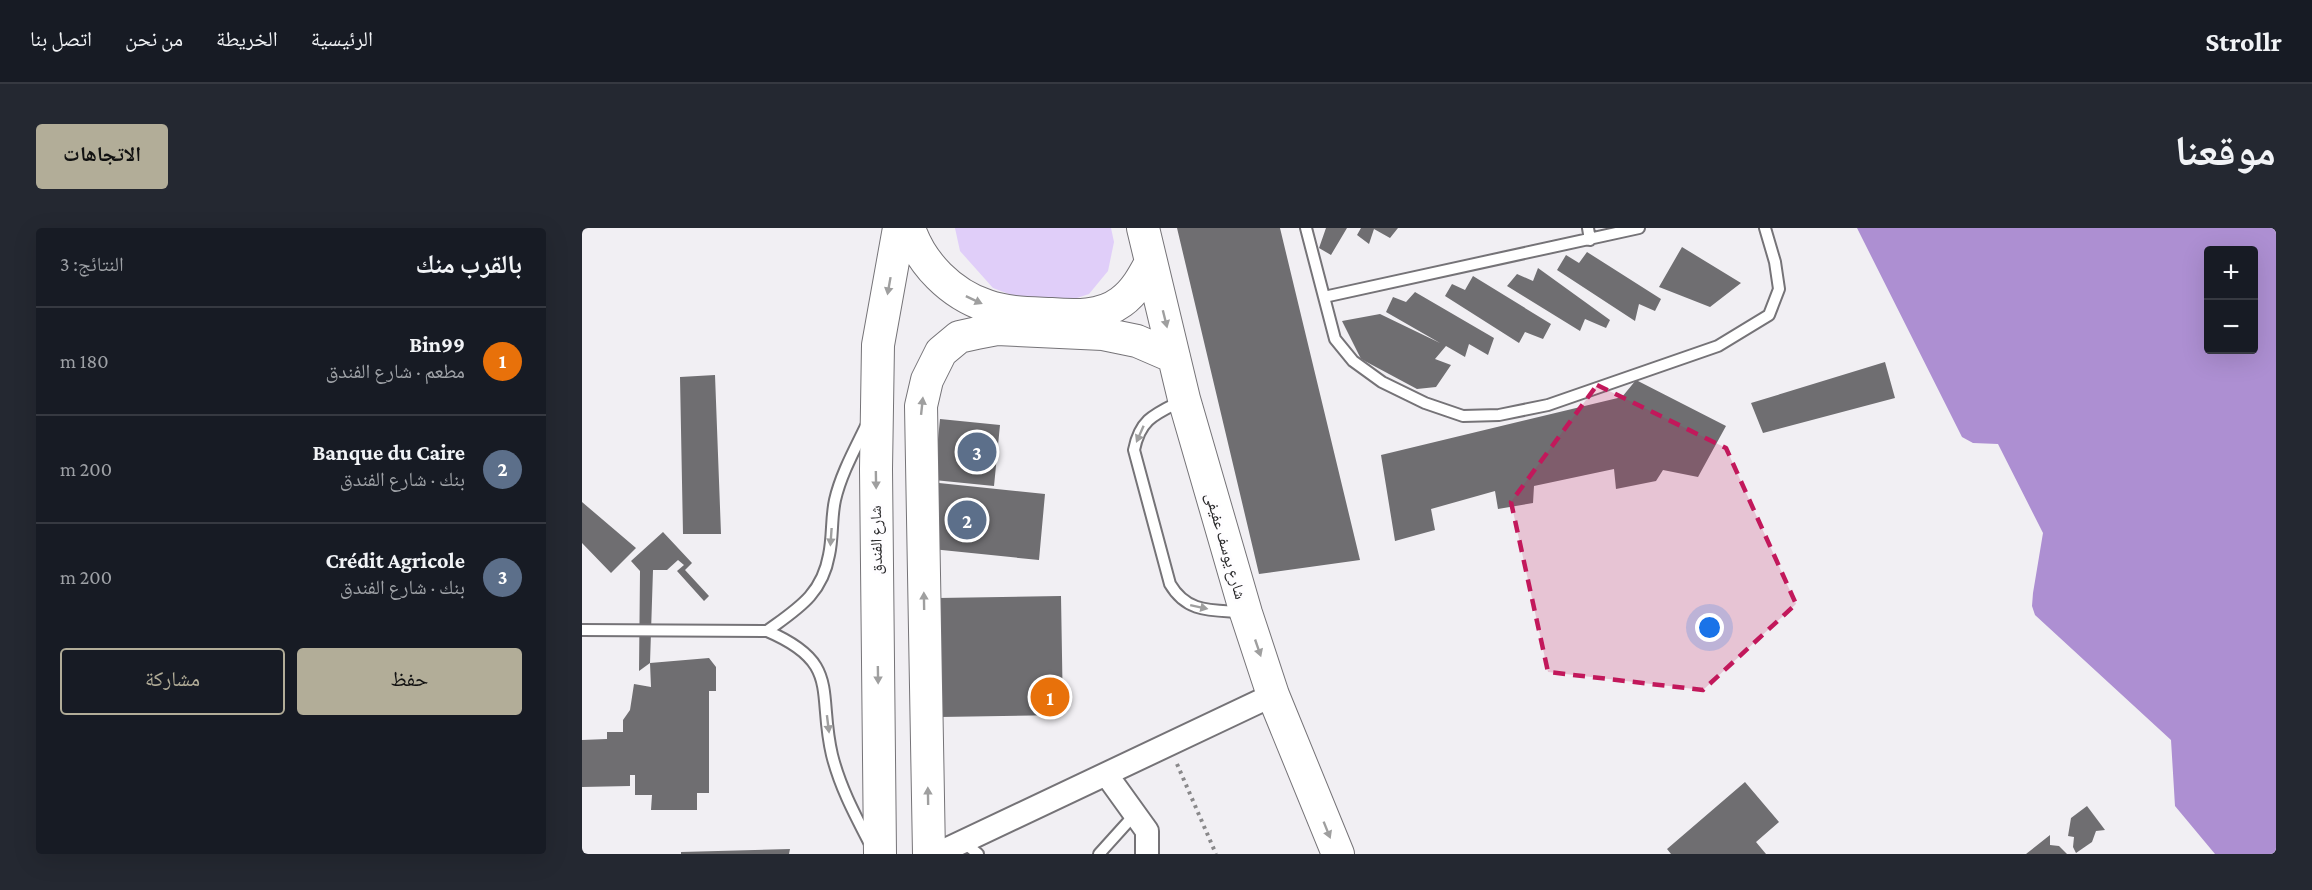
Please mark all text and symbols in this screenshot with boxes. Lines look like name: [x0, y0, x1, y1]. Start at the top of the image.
text: Strollr: [2205, 26, 2282, 57]
text: اتصل بنا: [30, 27, 92, 51]
text: من نحن: [125, 27, 183, 51]
text: الخريطة: [216, 27, 278, 51]
text: الرئيسية: [311, 27, 373, 51]
button: الاتجاهات: [36, 124, 168, 189]
text: موقعنا: [2175, 127, 2276, 174]
map controls: [2204, 246, 2258, 354]
button: +: [2204, 246, 2258, 300]
text: بالقرب منك: [416, 250, 522, 279]
text: النتائج: 3: [60, 253, 124, 275]
one-way arrow: [884, 276, 893, 295]
one-way arrow: [965, 296, 983, 306]
button: −: [2204, 300, 2258, 354]
one-way arrow: [1160, 310, 1170, 328]
text: Bin99: [409, 332, 465, 357]
text: 180 m: [60, 350, 109, 372]
text: 1: [499, 350, 506, 372]
text: مطعم · شارع الفندق: [325, 360, 465, 382]
one-way arrow: [918, 396, 927, 415]
one-way arrow: [1135, 426, 1144, 443]
pin: 3: [958, 430, 996, 474]
text: Banque du Caire: [312, 440, 465, 465]
text: 200 m: [60, 458, 112, 480]
text: 2: [497, 458, 508, 480]
text: بنك · شارع الفندق: [340, 468, 465, 490]
one-way arrow: [871, 470, 881, 489]
street label: شارع يوسف عفيفى: [1201, 491, 1249, 602]
pin: 2: [948, 498, 986, 542]
street label: شارع الفندق: [867, 505, 887, 575]
one-way arrow: [826, 527, 836, 546]
text: Crédit Agricole: [325, 548, 465, 573]
text: 200 m: [60, 566, 112, 588]
text: 3: [498, 566, 507, 588]
text: بنك · شارع الفندق: [340, 576, 465, 598]
one-way arrow: [920, 591, 929, 610]
one-way arrow: [1189, 603, 1208, 612]
your location: [1695, 613, 1724, 642]
one-way arrow: [1253, 639, 1263, 657]
button: مشاركة: [60, 648, 285, 715]
button: حفظ: [297, 648, 522, 715]
one-way arrow: [873, 665, 883, 684]
pin: 1: [1030, 674, 1070, 720]
one-way arrow: [823, 715, 833, 734]
one-way arrow: [923, 786, 932, 805]
one-way arrow: [1323, 821, 1332, 839]

